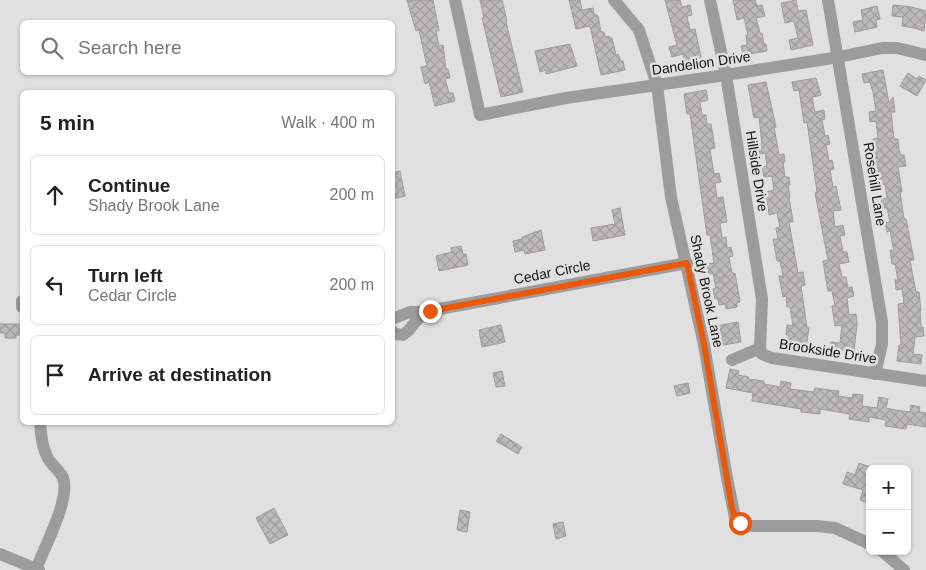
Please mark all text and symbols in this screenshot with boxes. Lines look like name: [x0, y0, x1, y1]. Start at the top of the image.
search box: [20, 20, 395, 75]
icon: search: [38, 34, 66, 62]
text: Search here: [78, 37, 182, 58]
street label: Dandelion Drive: [651, 48, 752, 78]
text: 5 min: [40, 111, 95, 134]
text: Walk · 400 m: [281, 114, 375, 131]
street label: Hillside Drive: [743, 129, 771, 213]
street label: Rosehill Lane: [860, 141, 890, 227]
text: Continue: [88, 175, 170, 196]
icon: ahead: [41, 181, 69, 209]
text: 200 m: [330, 186, 374, 203]
text: Shady Brook Lane: [88, 197, 220, 214]
street label: Shady Brook Lane: [687, 233, 727, 349]
street label: Cedar Circle: [512, 257, 592, 287]
text: Turn left: [88, 265, 163, 286]
icon: left: [41, 271, 69, 299]
text: 200 m: [330, 276, 374, 293]
text: Cedar Circle: [88, 287, 177, 304]
route end: [419, 300, 442, 323]
street label: Brookside Drive: [778, 335, 878, 367]
icon: arrive: [41, 361, 69, 389]
text: Arrive at destination: [88, 364, 272, 385]
map controls: [866, 465, 911, 555]
button: +: [866, 465, 911, 510]
button: −: [866, 510, 911, 555]
route start: [729, 512, 752, 535]

